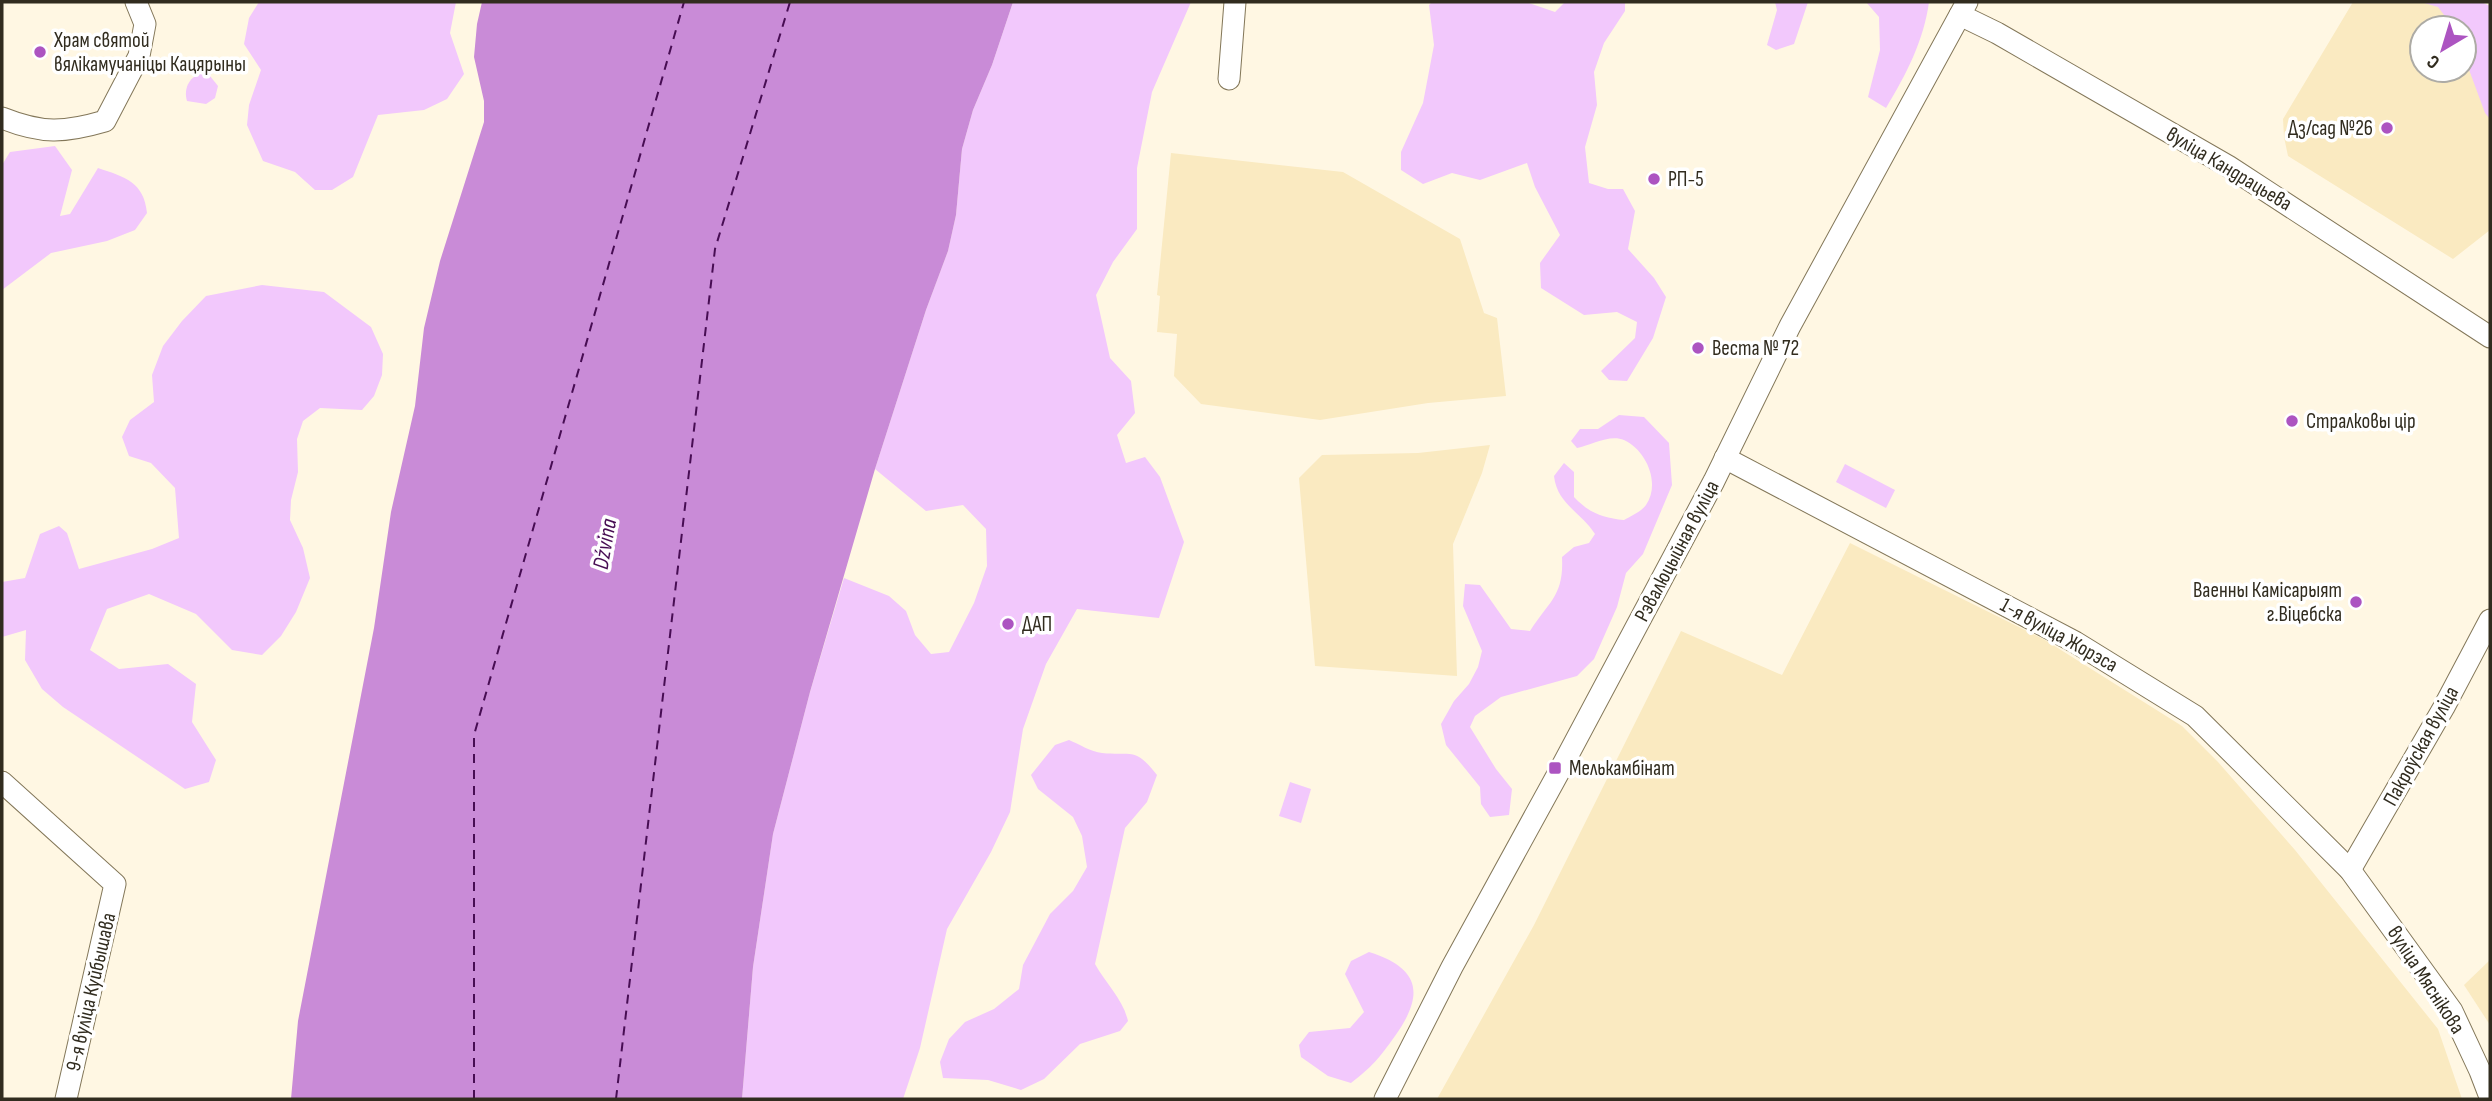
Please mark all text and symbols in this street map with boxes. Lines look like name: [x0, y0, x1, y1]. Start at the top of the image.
north arrow: [2408, 14, 2478, 84]
place label: Храм святой вялікамучаніцы Кацярыны: [53, 28, 246, 77]
marker: Храм святой вялікамучаніцы Кацярыны: [32, 44, 48, 60]
text: С: [2422, 49, 2444, 73]
place label: Дз/сад №26: [2288, 116, 2373, 141]
marker: Дз/сад №26: [2379, 120, 2395, 136]
street label: вуліца Кандрацьева: [2162, 122, 2296, 216]
place label: РП-5: [1668, 167, 1704, 192]
marker: РП-5: [1646, 171, 1662, 187]
place label: Веста № 72: [1712, 336, 1799, 361]
marker: Веста № 72: [1690, 340, 1706, 356]
place label: Стралковы цір: [2306, 409, 2416, 434]
marker: Стралковы цір: [2284, 413, 2300, 429]
street label: Рэвалюцыйная вуліца: [1629, 476, 1725, 626]
water label: Dźvina: [587, 516, 623, 572]
place label: Ваенны Камісарыят г.Віцебска: [2193, 578, 2342, 627]
street label: 1-я вуліца Жорэса: [1996, 592, 2122, 678]
marker: Ваенны Камісарыят г.Віцебска: [2348, 594, 2364, 610]
place label: ДАП: [1022, 612, 1052, 637]
marker: ДАП: [1000, 616, 1016, 632]
street label: Пакроўская вуліца: [2378, 682, 2464, 810]
place label: Мелькамбінат: [1569, 756, 1675, 781]
marker: Мелькамбінат: [1547, 760, 1563, 776]
street label: 9-я вуліца Куйбышава: [61, 910, 121, 1074]
street label: вуліца Мяснікова: [2382, 922, 2470, 1038]

